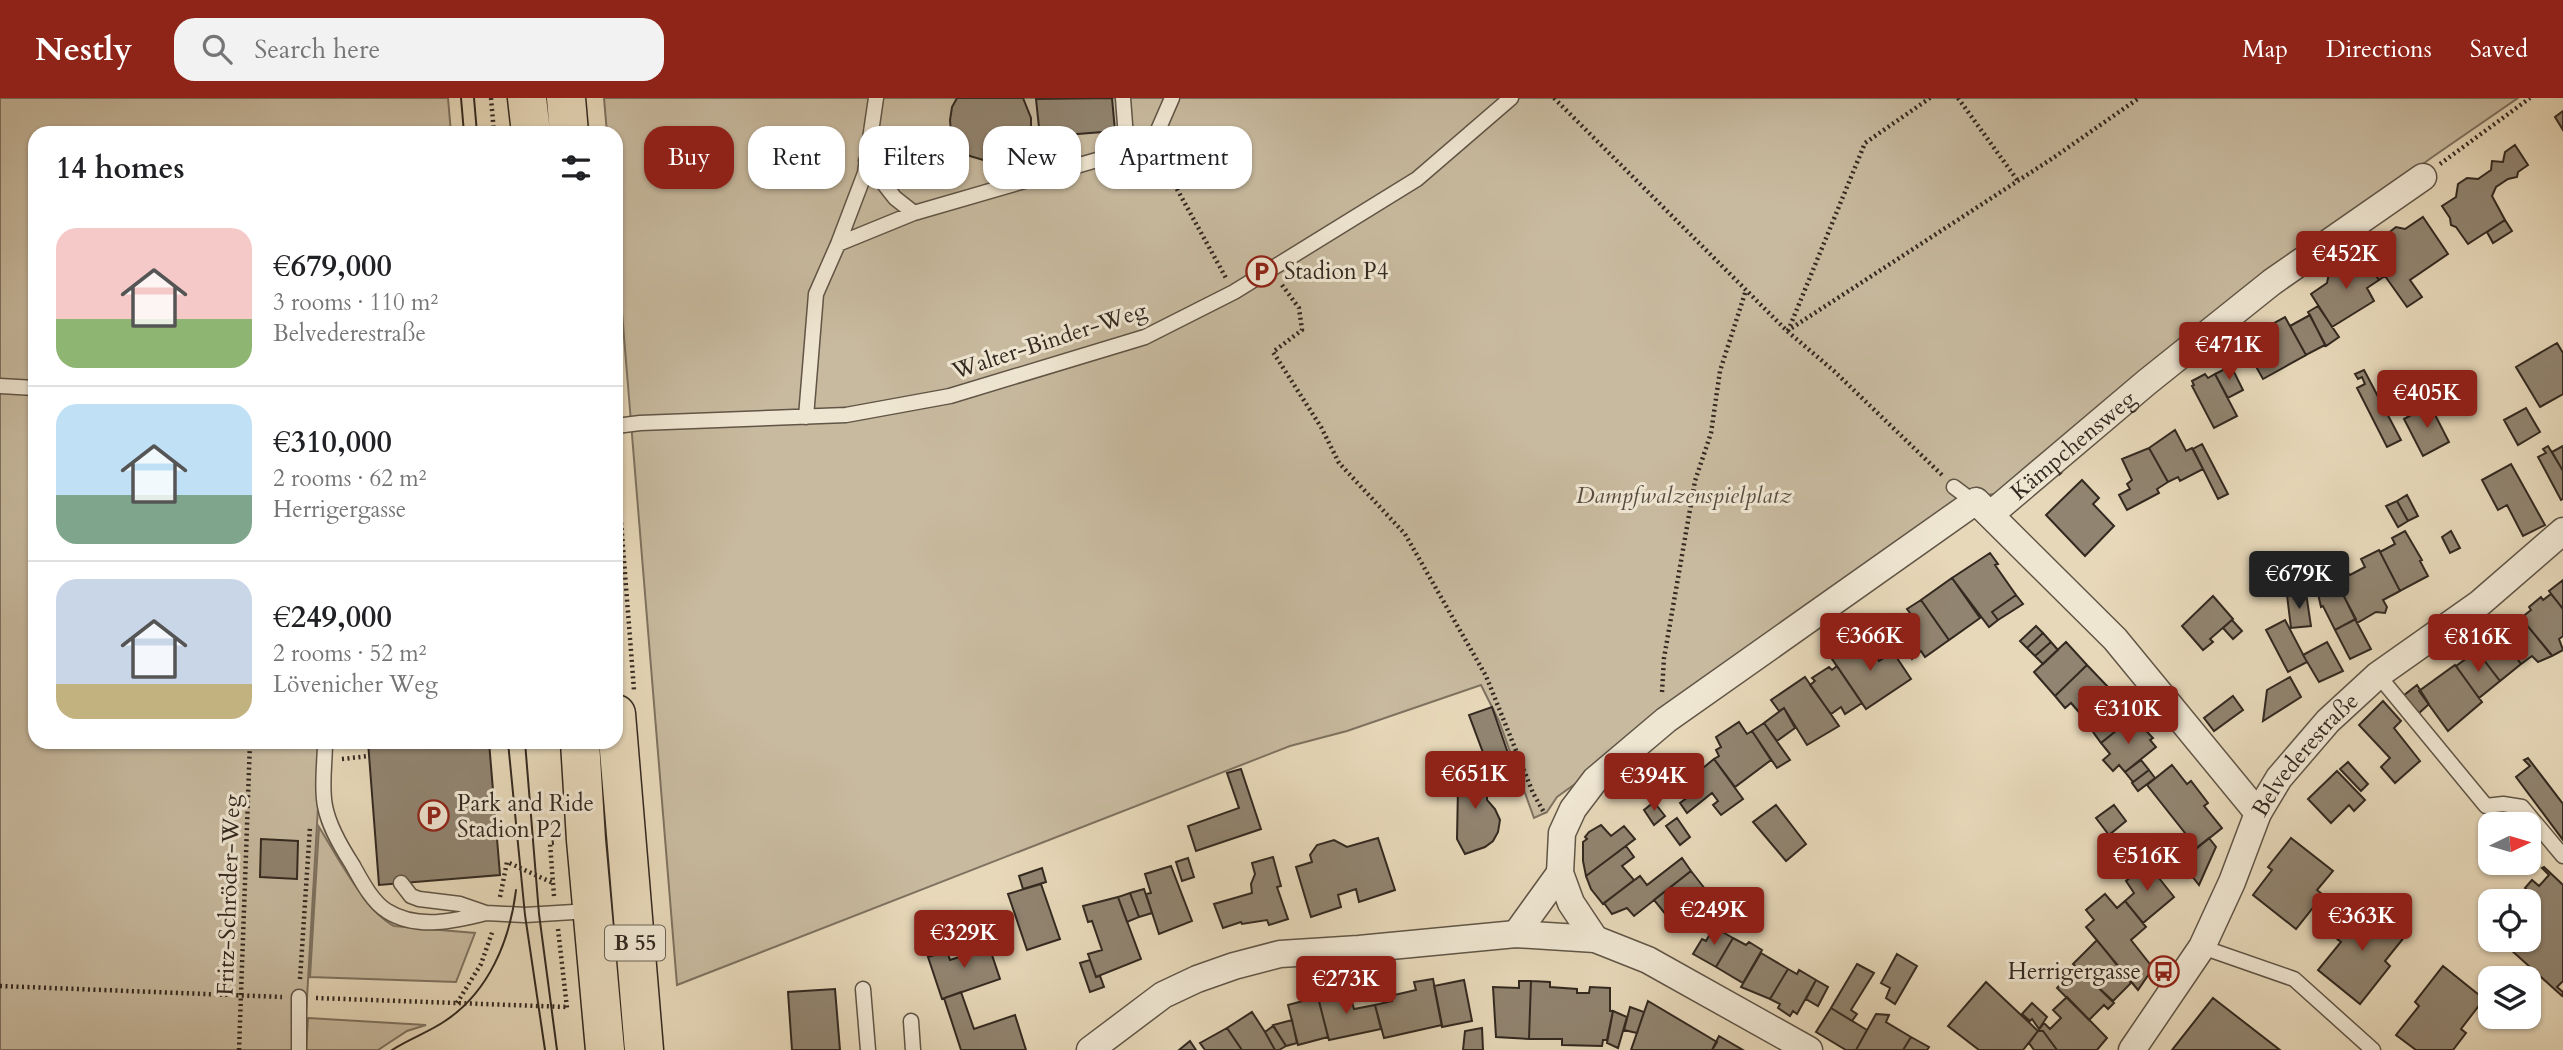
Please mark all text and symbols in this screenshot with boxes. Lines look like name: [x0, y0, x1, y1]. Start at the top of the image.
search box: [174, 18, 664, 81]
text: Nestly: [35, 27, 132, 72]
icon: search: [198, 30, 236, 68]
text: Search here: [254, 32, 380, 67]
text: Map: [2242, 33, 2288, 66]
text: Directions: [2326, 33, 2432, 66]
text: Saved: [2470, 33, 2528, 66]
chip: Buy: [644, 126, 734, 189]
chip: Rent: [748, 126, 845, 189]
chip: Filters: [859, 126, 969, 189]
chip: New: [983, 126, 1081, 189]
chip: Apartment: [1095, 126, 1252, 189]
text: 14 homes: [56, 148, 185, 189]
icon: filters: [557, 149, 595, 187]
pin: €452K: [2297, 232, 2395, 291]
text: €452K: [2312, 238, 2380, 269]
text: €679,000: [273, 246, 392, 287]
parking icon: Stadion P4: [1244, 254, 1278, 288]
icon: home: [112, 256, 196, 340]
place label: Stadion P4: [1284, 256, 1389, 287]
text: 3 rooms · 110 m²: [273, 287, 438, 318]
street label: Walter-Binder-Weg: [947, 294, 1150, 387]
text: Belvederestraße: [273, 318, 426, 349]
pin: €471K: [2180, 322, 2278, 382]
text: €471K: [2195, 329, 2263, 360]
pin: €405K: [2378, 370, 2476, 430]
text: €405K: [2393, 377, 2461, 408]
street label: Kämpchensweg: [2004, 383, 2142, 507]
text: €310,000: [273, 422, 392, 463]
icon: home: [112, 432, 196, 516]
text: 2 rooms · 62 m²: [273, 463, 426, 494]
park label: Dampfwalzenspielplatz: [1576, 480, 1792, 511]
text: Herrigergasse: [273, 494, 406, 525]
pin: €679K: [2250, 552, 2348, 611]
text: €679K: [2265, 558, 2333, 589]
text: €249,000: [273, 597, 392, 638]
icon: home: [112, 607, 196, 691]
pin: €366K: [1821, 614, 1919, 673]
pin: €816K: [2429, 614, 2527, 674]
text: €366K: [1836, 620, 1904, 651]
text: €816K: [2444, 621, 2512, 652]
text: 2 rooms · 52 m²: [273, 638, 426, 669]
text: Lövenicher Weg: [273, 669, 438, 700]
pin: €310K: [2079, 686, 2177, 746]
street label: Belvederestraße: [2244, 686, 2365, 822]
text: €310K: [2094, 693, 2162, 724]
pin: €651K: [1426, 752, 1524, 811]
pin: €394K: [1605, 754, 1703, 813]
text: €651K: [1441, 758, 1509, 789]
text: €394K: [1620, 760, 1688, 791]
place label: Park and Ride Stadion P2: [457, 788, 594, 845]
street label: Fritz-Schröder-Weg: [209, 794, 248, 996]
parking icon: Park and Ride Stadion P2: [417, 799, 451, 833]
north arrow: [2478, 812, 2541, 875]
map controls: [2478, 812, 2541, 1029]
pin: €516K: [2098, 834, 2196, 893]
text: €516K: [2113, 840, 2181, 871]
pin: €249K: [1665, 888, 1763, 947]
button: locate: [2478, 889, 2541, 952]
text: €249K: [1680, 894, 1748, 925]
pin: €363K: [2313, 894, 2411, 953]
text: €363K: [2328, 900, 2396, 931]
pin: €329K: [915, 910, 1013, 970]
text: €329K: [930, 917, 998, 948]
road number: B 55: [605, 926, 665, 960]
bus stop icon: Herrigergasse: [2147, 954, 2181, 988]
pin: €273K: [1297, 956, 1395, 1016]
place label: Herrigergasse: [2008, 956, 2141, 987]
text: €273K: [1312, 963, 1380, 994]
button: layers: [2478, 966, 2541, 1029]

